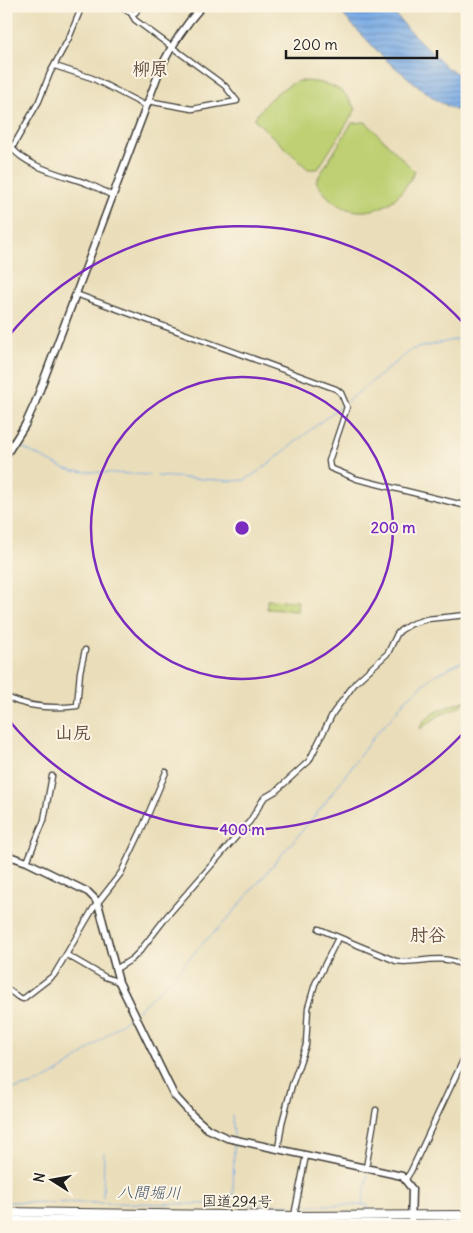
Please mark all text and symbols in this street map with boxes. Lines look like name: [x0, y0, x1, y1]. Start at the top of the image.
scale bar: [286, 28, 437, 60]
text: 200 m: [293, 35, 338, 54]
district label: 柳原: [132, 57, 168, 80]
text: 200 m: [371, 518, 415, 537]
centre of rings: [233, 519, 251, 537]
district label: 山尻: [55, 721, 91, 744]
text: 400 m: [219, 820, 265, 839]
district label: 肘谷: [410, 923, 446, 946]
north arrow: [28, 1156, 78, 1206]
text: N: [29, 1171, 49, 1184]
water label: 八間堀川: [117, 1181, 181, 1203]
street label: 国道294号: [202, 1191, 272, 1211]

